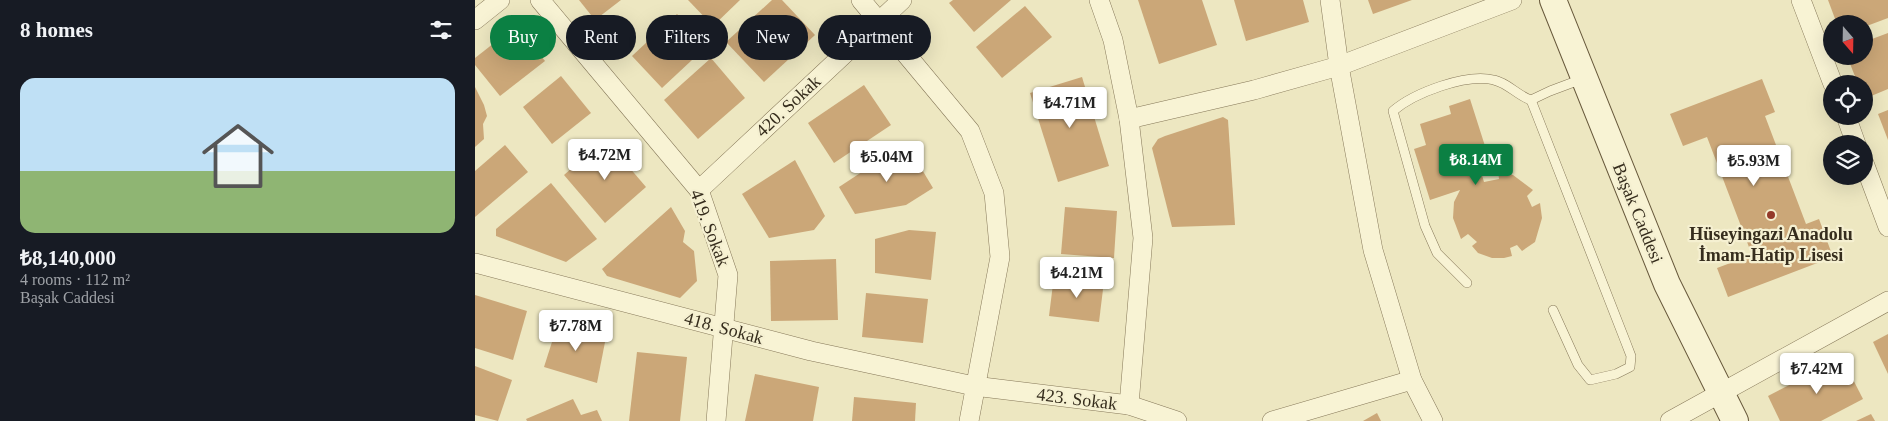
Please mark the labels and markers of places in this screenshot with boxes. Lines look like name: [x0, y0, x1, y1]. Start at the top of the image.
pin: ₺4.71M: [1029, 86, 1111, 129]
pin: ₺4.72M: [564, 138, 646, 181]
pin: ₺5.04M: [846, 140, 928, 183]
pin: ₺8.14M: [1435, 144, 1517, 186]
pin: ₺5.93M: [1713, 144, 1795, 187]
marker: Hüseyingazi Anadolu İmam-Hatip Lisesi: [1765, 209, 1777, 221]
place label: Hüseyingazi Anadolu İmam-Hatip Lisesi: [1689, 224, 1853, 265]
pin: ₺4.21M: [1036, 256, 1118, 299]
pin: ₺7.78M: [535, 310, 617, 352]
pin: ₺7.42M: [1776, 352, 1858, 395]

